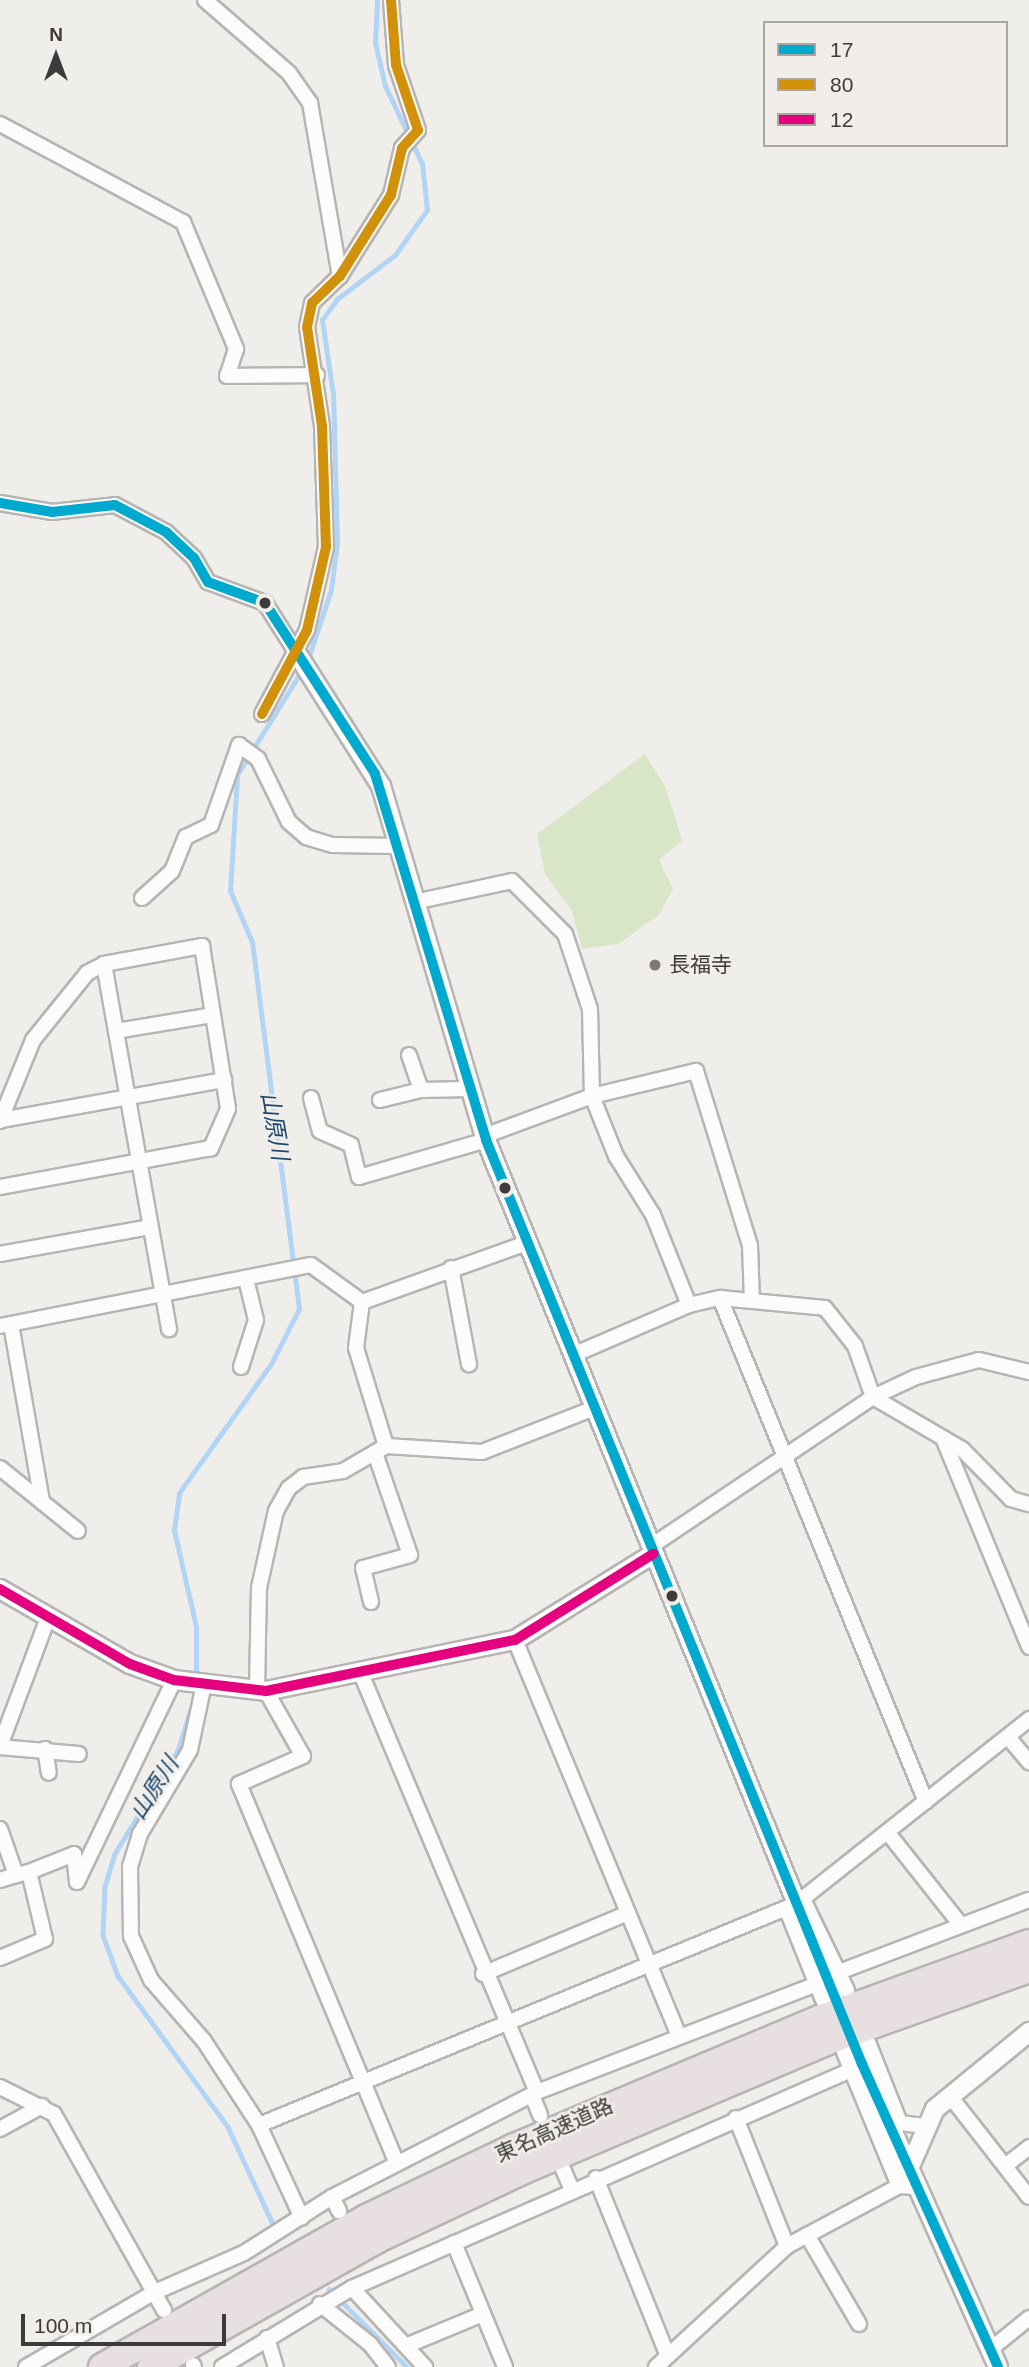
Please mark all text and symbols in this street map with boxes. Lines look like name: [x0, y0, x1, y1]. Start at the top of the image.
north arrow: [21, 21, 91, 91]
legend: [763, 21, 1008, 147]
text: N: [49, 24, 63, 45]
text: 17: [830, 38, 853, 61]
text: 80: [830, 73, 853, 96]
text: 12: [830, 108, 853, 131]
unlabelled marker: [258, 596, 272, 610]
place label: 長福寺: [669, 952, 732, 978]
marker: 長福寺: [647, 957, 663, 973]
water label: 山原川: [255, 1090, 295, 1162]
unlabelled marker: [498, 1181, 512, 1195]
unlabelled marker: [665, 1589, 679, 1603]
water label: 山原川: [124, 1752, 184, 1824]
street label: 東名高速道路: [491, 2093, 617, 2167]
scale bar: [24, 2300, 229, 2344]
text: 100 m: [34, 2314, 92, 2337]

